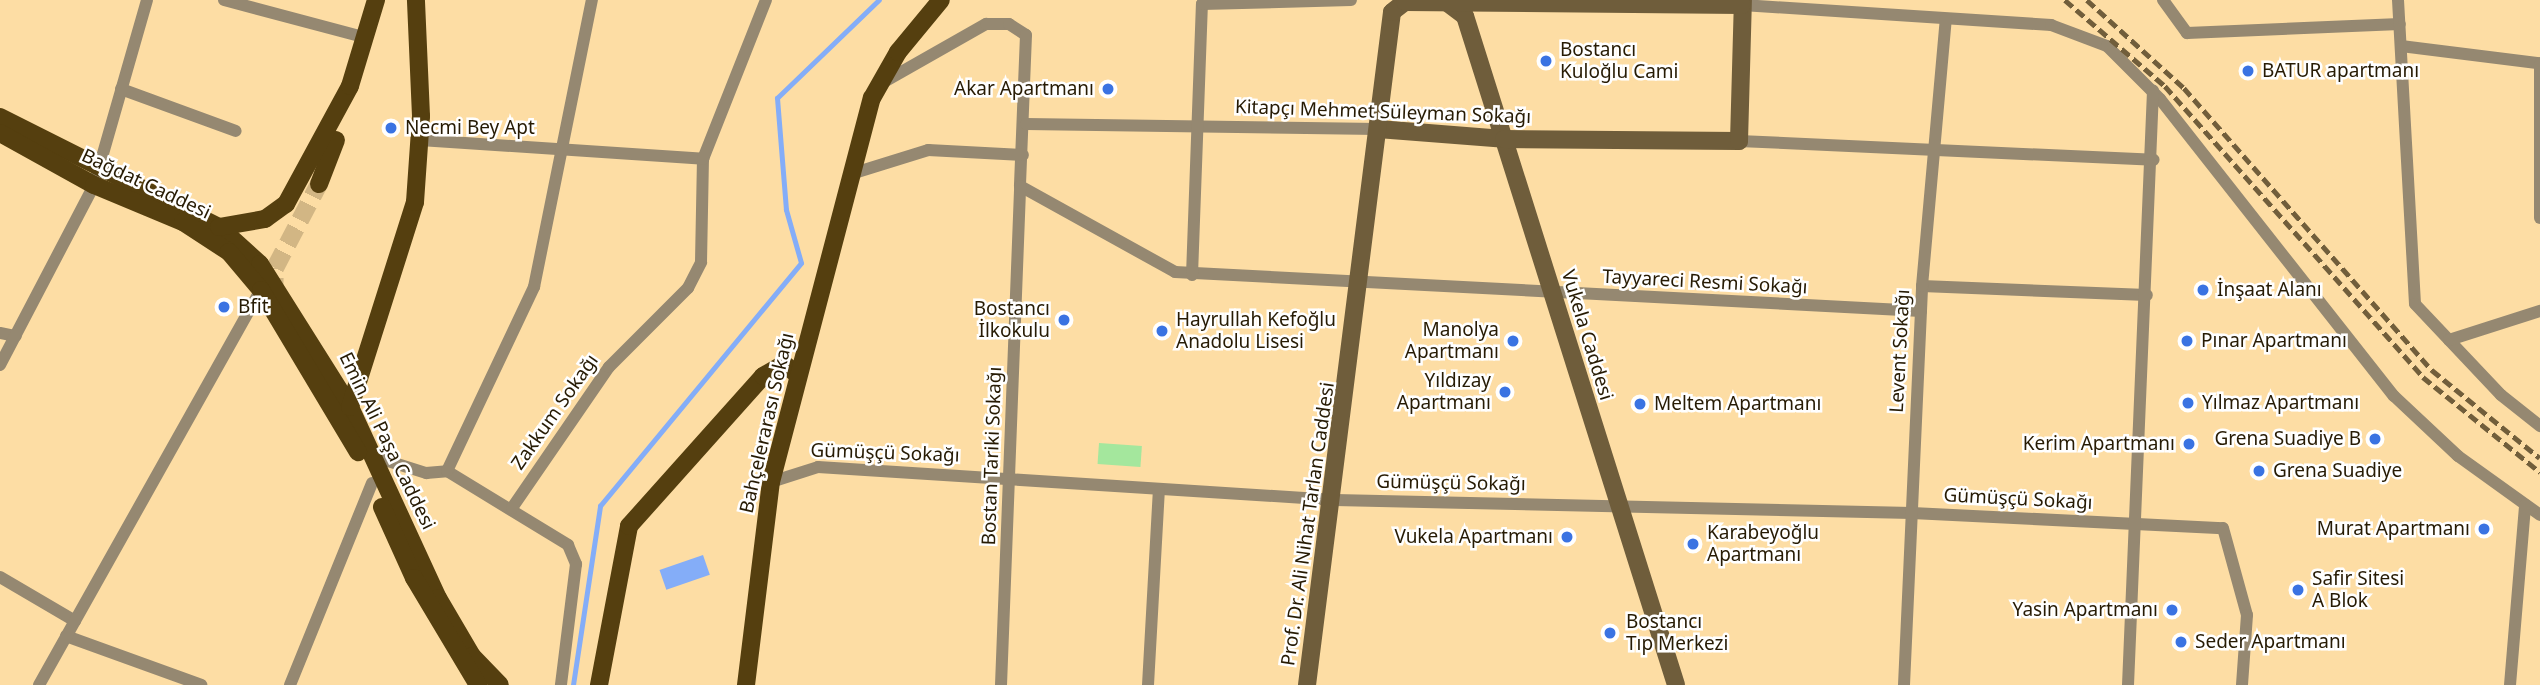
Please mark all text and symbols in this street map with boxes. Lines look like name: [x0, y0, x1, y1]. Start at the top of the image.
place label: Bostancı Kuloğlu Cami: [1560, 39, 1679, 83]
marker: Bostancı Kuloğlu Cami: [1538, 53, 1554, 69]
place label: BATUR apartmanı: [2262, 60, 2419, 82]
marker: BATUR apartmanı: [2240, 63, 2256, 79]
place label: Akar Apartmanı: [954, 78, 1094, 100]
marker: Akar Apartmanı: [1100, 81, 1116, 97]
street label: Kitapçı Mehmet Süleyman Sokağı: [1235, 95, 1531, 129]
place label: Necmi Bey Apt: [405, 117, 535, 139]
marker: Necmi Bey Apt: [383, 120, 399, 136]
street label: Bağdat Caddesi: [78, 144, 214, 224]
street label: Tayyareci Resmi Sokağı: [1602, 265, 1808, 299]
street label: Vukela Caddesi: [1556, 267, 1618, 403]
place label: İnşaat Alanı: [2217, 279, 2322, 301]
marker: İnşaat Alanı: [2195, 282, 2211, 298]
street label: Levent Sokağı: [1885, 289, 1915, 413]
place label: Bfit: [238, 296, 269, 318]
place label: Bostancı İlkokulu: [974, 298, 1050, 342]
marker: Bfit: [216, 299, 232, 315]
place label: Hayrullah Kefoğlu Anadolu Lisesi: [1176, 309, 1336, 353]
marker: Bostancı İlkokulu: [1056, 312, 1072, 328]
place label: Manolya Apartmanı: [1405, 319, 1499, 363]
marker: Hayrullah Kefoğlu Anadolu Lisesi: [1154, 323, 1170, 339]
street label: Bahçelerarası Sokağı: [735, 330, 799, 516]
place label: Pınar Apartmanı: [2201, 330, 2347, 352]
marker: Manolya Apartmanı: [1505, 333, 1521, 349]
marker: Pınar Apartmanı: [2179, 333, 2195, 349]
street label: Emin Ali Paşa Caddesi: [334, 349, 440, 533]
street label: Zakkum Sokağı: [507, 350, 603, 474]
street label: Bostan Tariki Sokağı: [977, 366, 1007, 546]
place label: Yıldızay Apartmanı: [1397, 370, 1491, 414]
street label: Prof. Dr. Ali Nihat Tarlan Caddesi: [1277, 381, 1339, 667]
marker: Yıldızay Apartmanı: [1497, 384, 1513, 400]
place label: Yılmaz Apartmanı: [2202, 392, 2359, 414]
place label: Meltem Apartmanı: [1654, 393, 1821, 415]
marker: Yılmaz Apartmanı: [2180, 395, 2196, 411]
marker: Meltem Apartmanı: [1632, 396, 1648, 412]
place label: Grena Suadiye B: [2215, 428, 2361, 450]
marker: Grena Suadiye B: [2367, 431, 2383, 447]
place label: Kerim Apartmanı: [2023, 433, 2175, 455]
marker: Kerim Apartmanı: [2181, 436, 2197, 452]
street label: Gümüşçü Sokağı: [810, 439, 960, 467]
place label: Grena Suadiye: [2273, 460, 2402, 482]
marker: Grena Suadiye: [2251, 463, 2267, 479]
street label: Gümüşçü Sokağı: [1376, 470, 1526, 496]
street label: Gümüşçü Sokağı: [1943, 484, 2093, 514]
place label: Murat Apartmanı: [2317, 518, 2470, 540]
marker: Murat Apartmanı: [2476, 521, 2492, 537]
place label: Karabeyoğlu Apartmanı: [1707, 522, 1819, 566]
place label: Vukela Apartmanı: [1394, 526, 1553, 548]
marker: Vukela Apartmanı: [1559, 529, 1575, 545]
marker: Karabeyoğlu Apartmanı: [1685, 536, 1701, 552]
place label: Safir Sitesi A Blok: [2312, 568, 2404, 612]
marker: Safir Sitesi A Blok: [2290, 582, 2306, 598]
place label: Yasin Apartmanı: [2013, 599, 2158, 621]
marker: Yasin Apartmanı: [2164, 602, 2180, 618]
place label: Bostancı Tıp Merkezi: [1626, 611, 1728, 655]
marker: Bostancı Tıp Merkezi: [1600, 623, 1620, 643]
place label: Seder Apartmanı: [2195, 631, 2346, 653]
marker: Seder Apartmanı: [2173, 634, 2189, 650]

